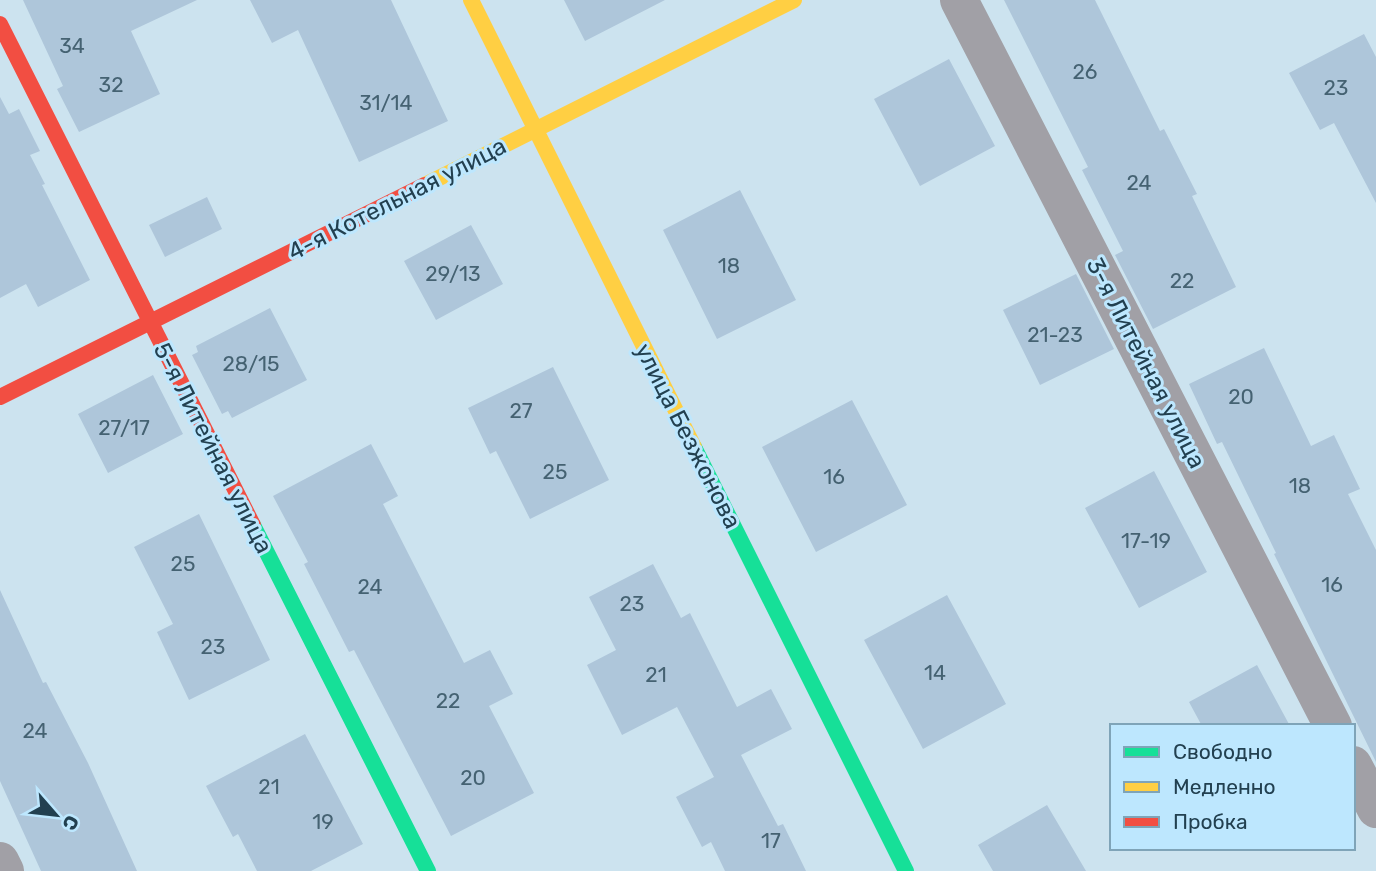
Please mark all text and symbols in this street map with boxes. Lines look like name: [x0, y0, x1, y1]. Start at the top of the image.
house number: 34: [59, 33, 85, 58]
house number: 26: [1073, 59, 1098, 84]
house number: 32: [99, 72, 123, 97]
house number: 23: [1324, 75, 1348, 100]
house number: 31/14: [359, 90, 413, 115]
street label: 4-я Котельная улица: [283, 132, 511, 266]
house number: 24: [1126, 170, 1152, 195]
house number: 18: [718, 253, 740, 278]
street label: 3-я Литейная улица: [1081, 253, 1211, 473]
house number: 29/13: [425, 261, 481, 286]
house number: 22: [1170, 268, 1194, 293]
house number: 21-23: [1027, 322, 1083, 347]
street label: 5-я Литейная улица: [148, 338, 278, 558]
street label: улица Безжонова: [629, 339, 747, 533]
house number: 28/15: [222, 351, 280, 376]
house number: 20: [1228, 384, 1254, 409]
house number: 27: [509, 398, 533, 423]
house number: 27/17: [98, 415, 150, 440]
house number: 25: [543, 459, 567, 484]
house number: 16: [823, 464, 845, 489]
house number: 18: [1289, 473, 1311, 498]
house number: 17-19: [1121, 528, 1171, 553]
house number: 25: [171, 551, 195, 576]
house number: 16: [1321, 572, 1343, 597]
house number: 24: [357, 574, 383, 599]
house number: 23: [620, 591, 644, 616]
house number: 23: [201, 634, 225, 659]
house number: 14: [924, 660, 946, 685]
house number: 21: [645, 662, 667, 687]
house number: 22: [436, 688, 460, 713]
house number: 24: [22, 718, 48, 743]
legend: [1110, 724, 1355, 850]
text: Свободно: [1173, 739, 1273, 764]
house number: 20: [460, 765, 486, 790]
house number: 21: [258, 774, 280, 799]
text: Медленно: [1173, 774, 1276, 799]
north arrow: [21, 780, 91, 850]
house number: 19: [312, 809, 334, 834]
text: Пробка: [1173, 809, 1248, 834]
text: С: [57, 811, 84, 834]
house number: 17: [761, 828, 781, 853]

